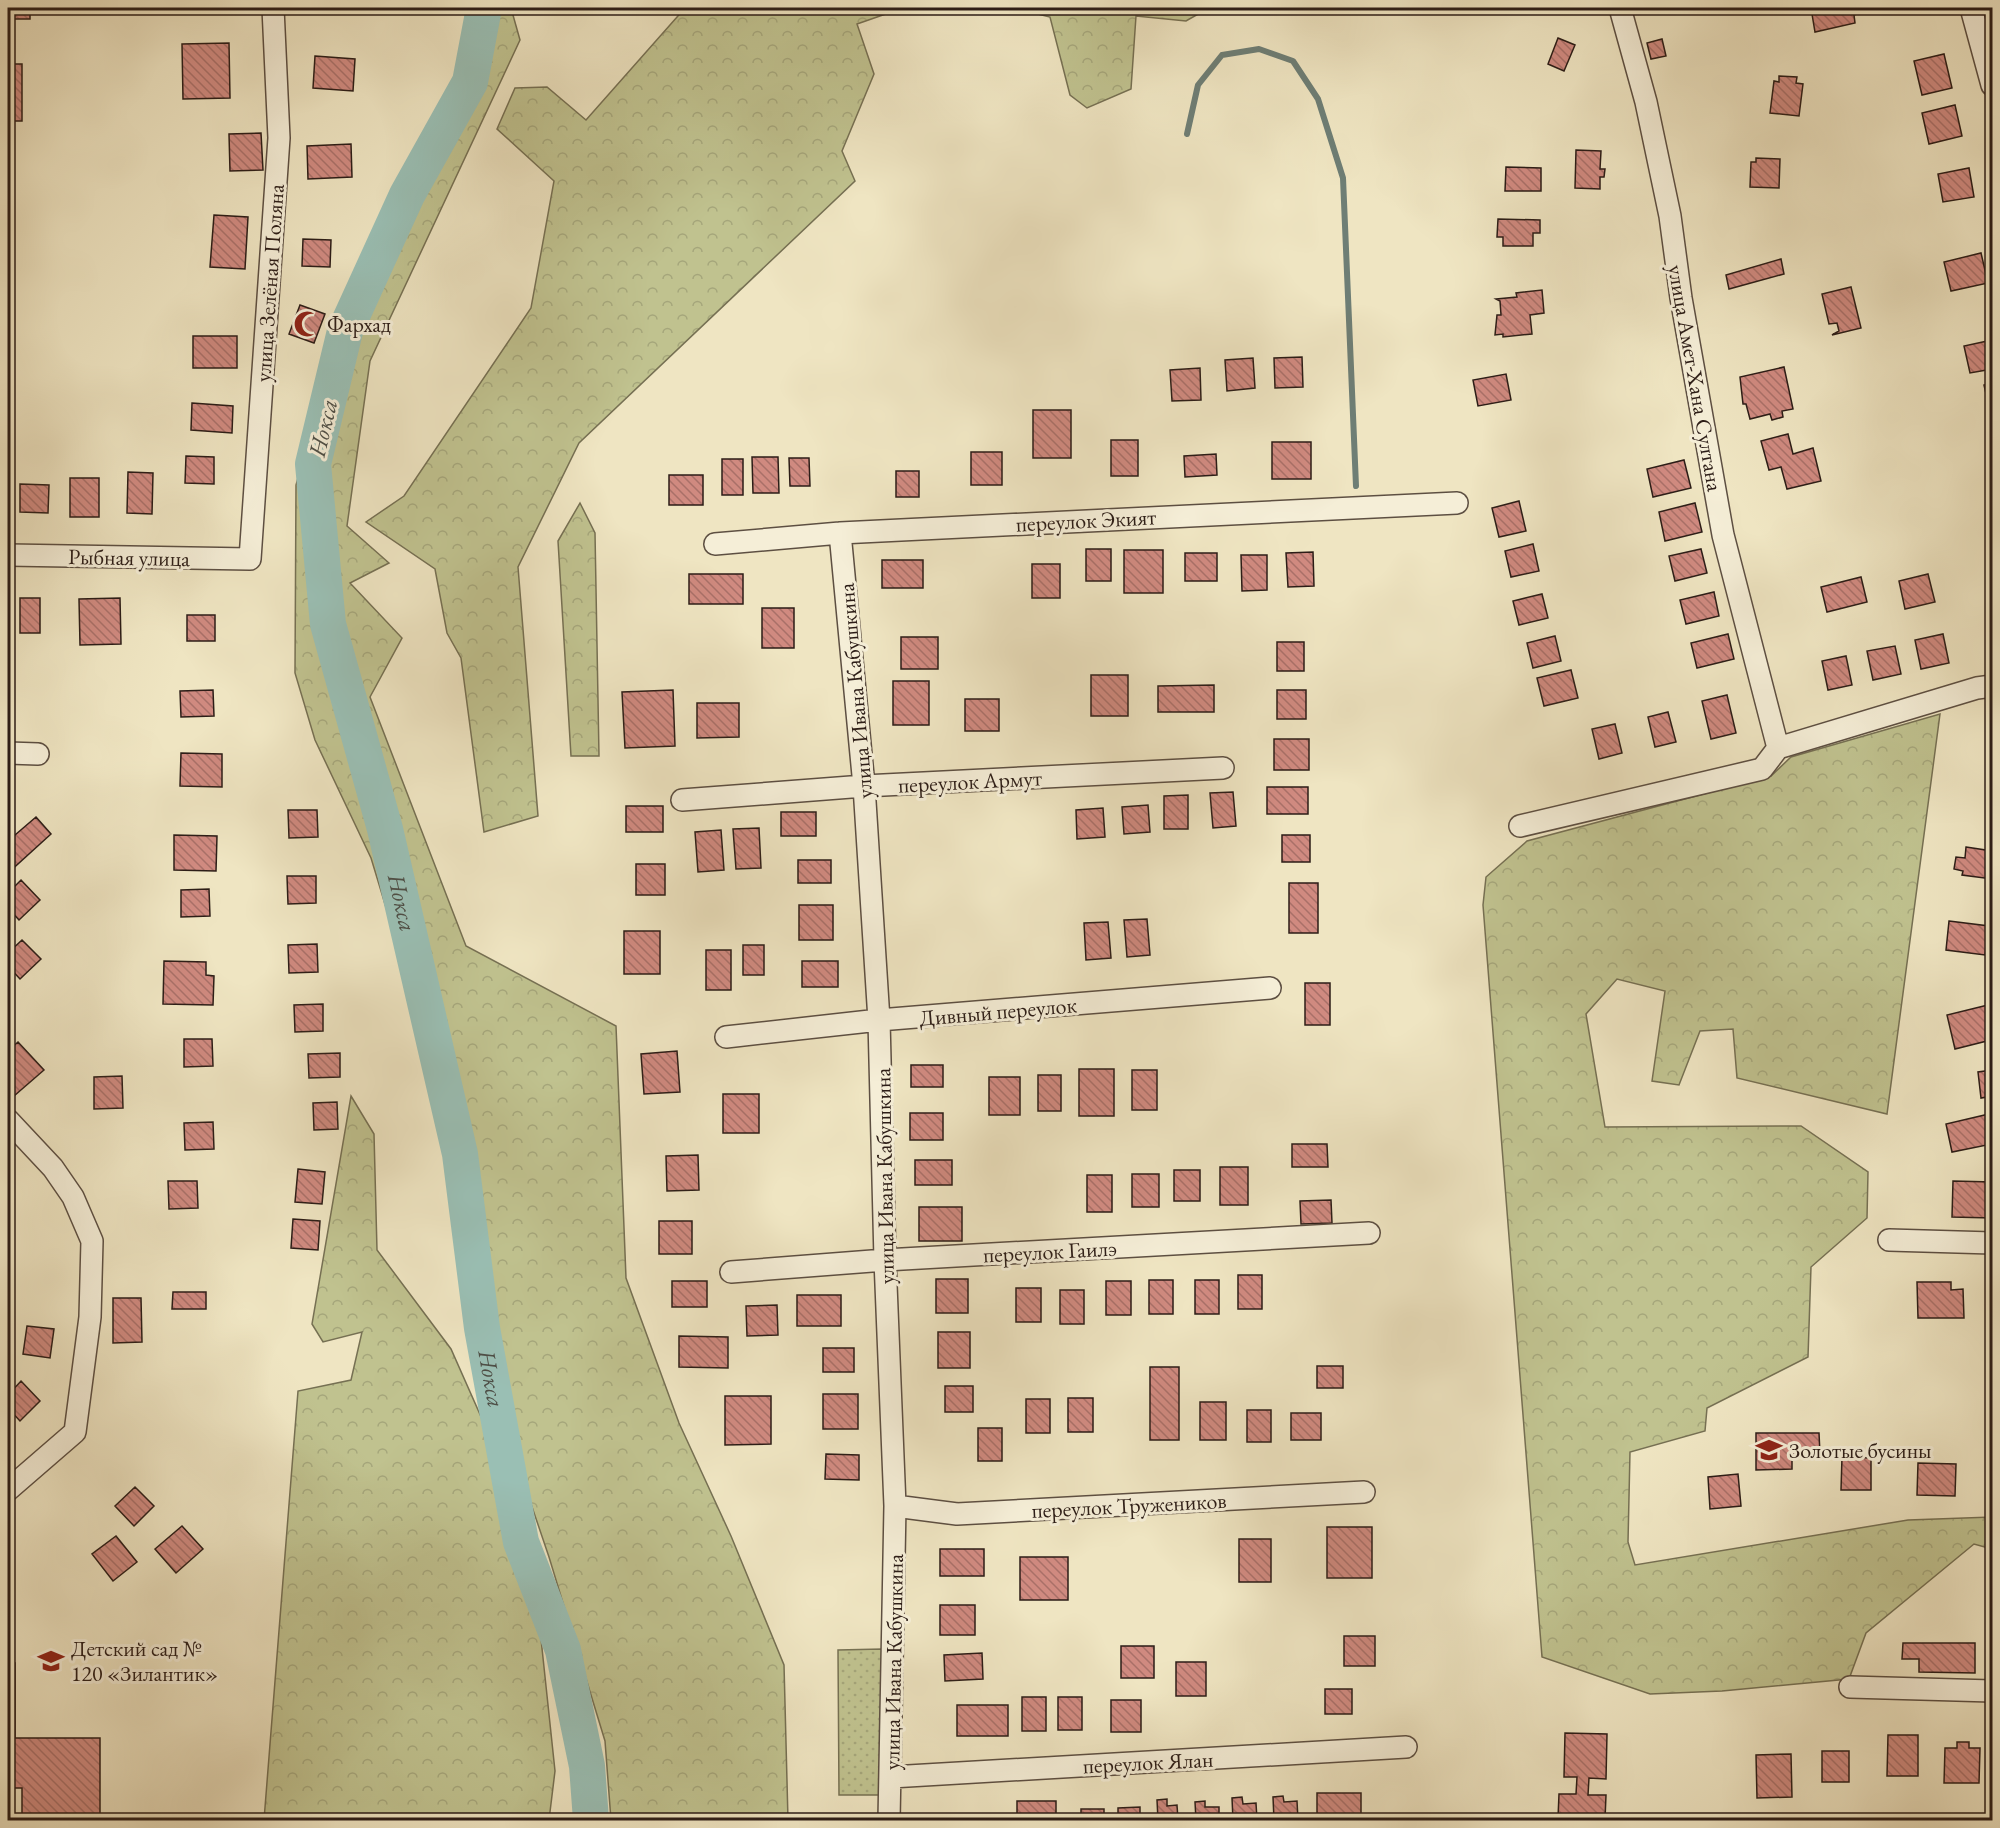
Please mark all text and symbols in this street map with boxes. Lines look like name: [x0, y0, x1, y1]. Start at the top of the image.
street label: улица Зелёная Поляна: [248, 183, 291, 383]
street label: улица Амет-Хана Султана: [1661, 262, 1730, 494]
mosque icon: Фархад: [292, 309, 322, 339]
place label: Фархад: [327, 310, 391, 339]
water label: Нокса: [301, 396, 344, 461]
street label: переулок Экият: [1015, 502, 1157, 539]
street label: Рыбная улица: [68, 542, 190, 573]
street label: улица Ивана Кабушкина: [832, 582, 879, 800]
street label: переулок Армут: [897, 763, 1043, 800]
water label: Нокса: [381, 870, 424, 934]
street label: Дивный переулок: [918, 990, 1079, 1033]
street label: улица Ивана Кабушкина: [868, 1067, 901, 1284]
street label: переулок Гаилэ: [982, 1234, 1118, 1269]
water label: Нокса: [471, 1346, 512, 1410]
school or university icon: Золотые бусины: [1754, 1435, 1784, 1465]
place label: Золотые бусины: [1789, 1436, 1932, 1465]
street label: переулок Тружеников: [1031, 1486, 1227, 1525]
street label: улица Ивана Кабушкина: [877, 1553, 910, 1770]
place label: Детский сад № 120 «Зилантик»: [71, 1634, 218, 1688]
school or university icon: Детский сад № 120 «Зилантик»: [36, 1646, 66, 1676]
street label: переулок Ялан: [1082, 1745, 1214, 1780]

